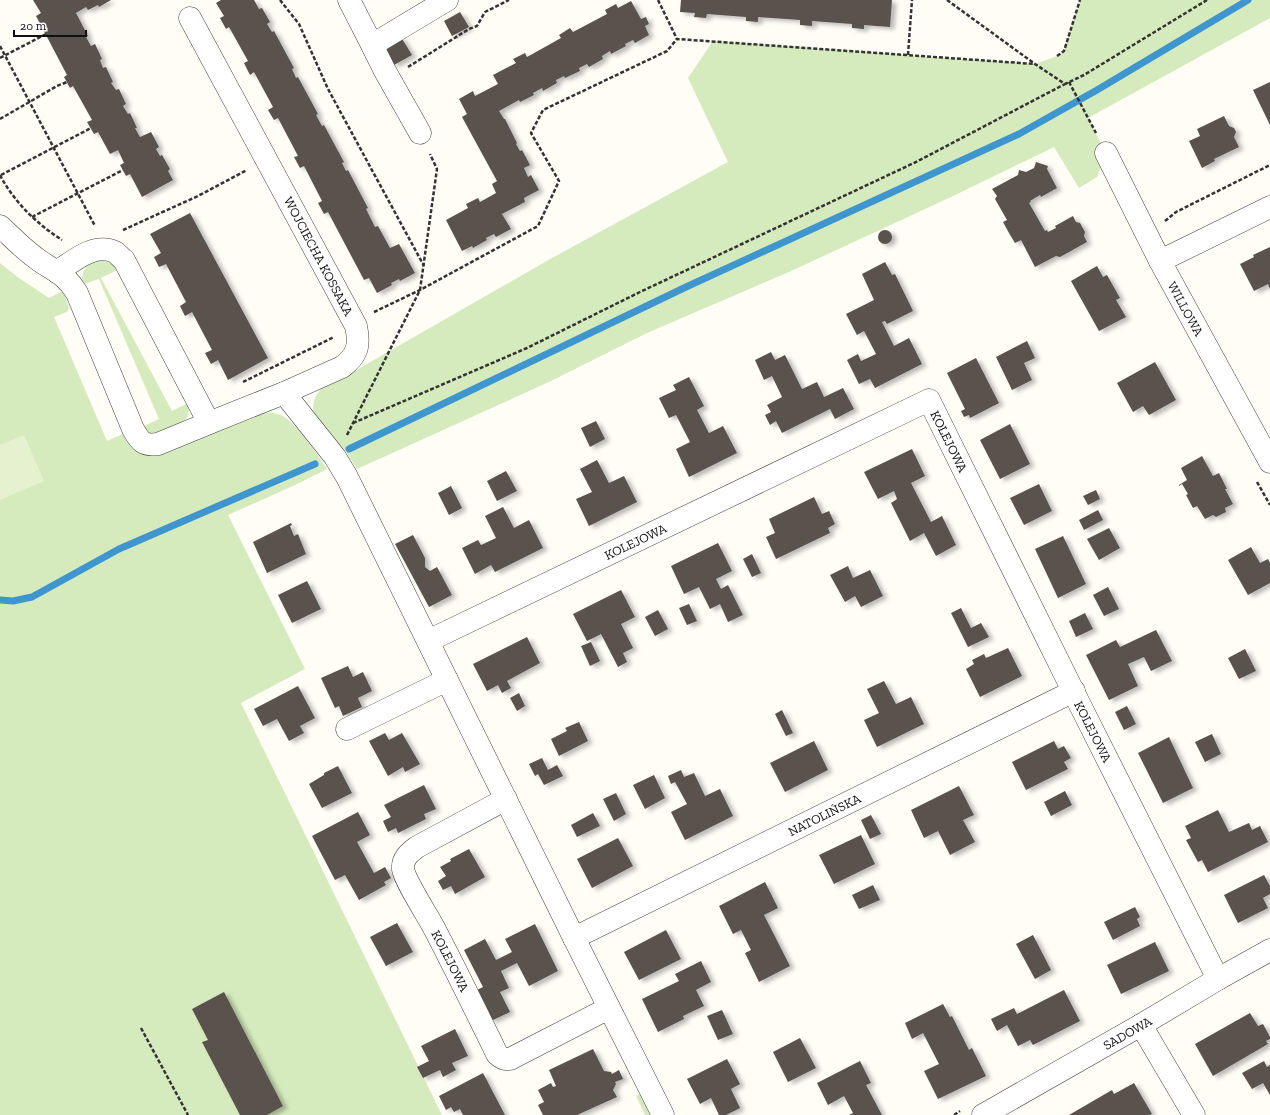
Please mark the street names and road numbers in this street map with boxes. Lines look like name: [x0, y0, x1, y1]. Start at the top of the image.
street label: WOJCIECHA KOSSAKA: [281, 194, 357, 319]
street label: WILLOWA: [1165, 279, 1207, 339]
street label: KOLEJOWA: [927, 408, 971, 475]
street label: KOLEJOWA: [602, 520, 669, 563]
street label: KOLEJOWA: [1071, 699, 1115, 765]
street label: NATOLIŃSKA: [786, 790, 864, 839]
street label: KOLEJOWA: [428, 928, 472, 995]
street label: SADOWA: [1101, 1013, 1155, 1053]

